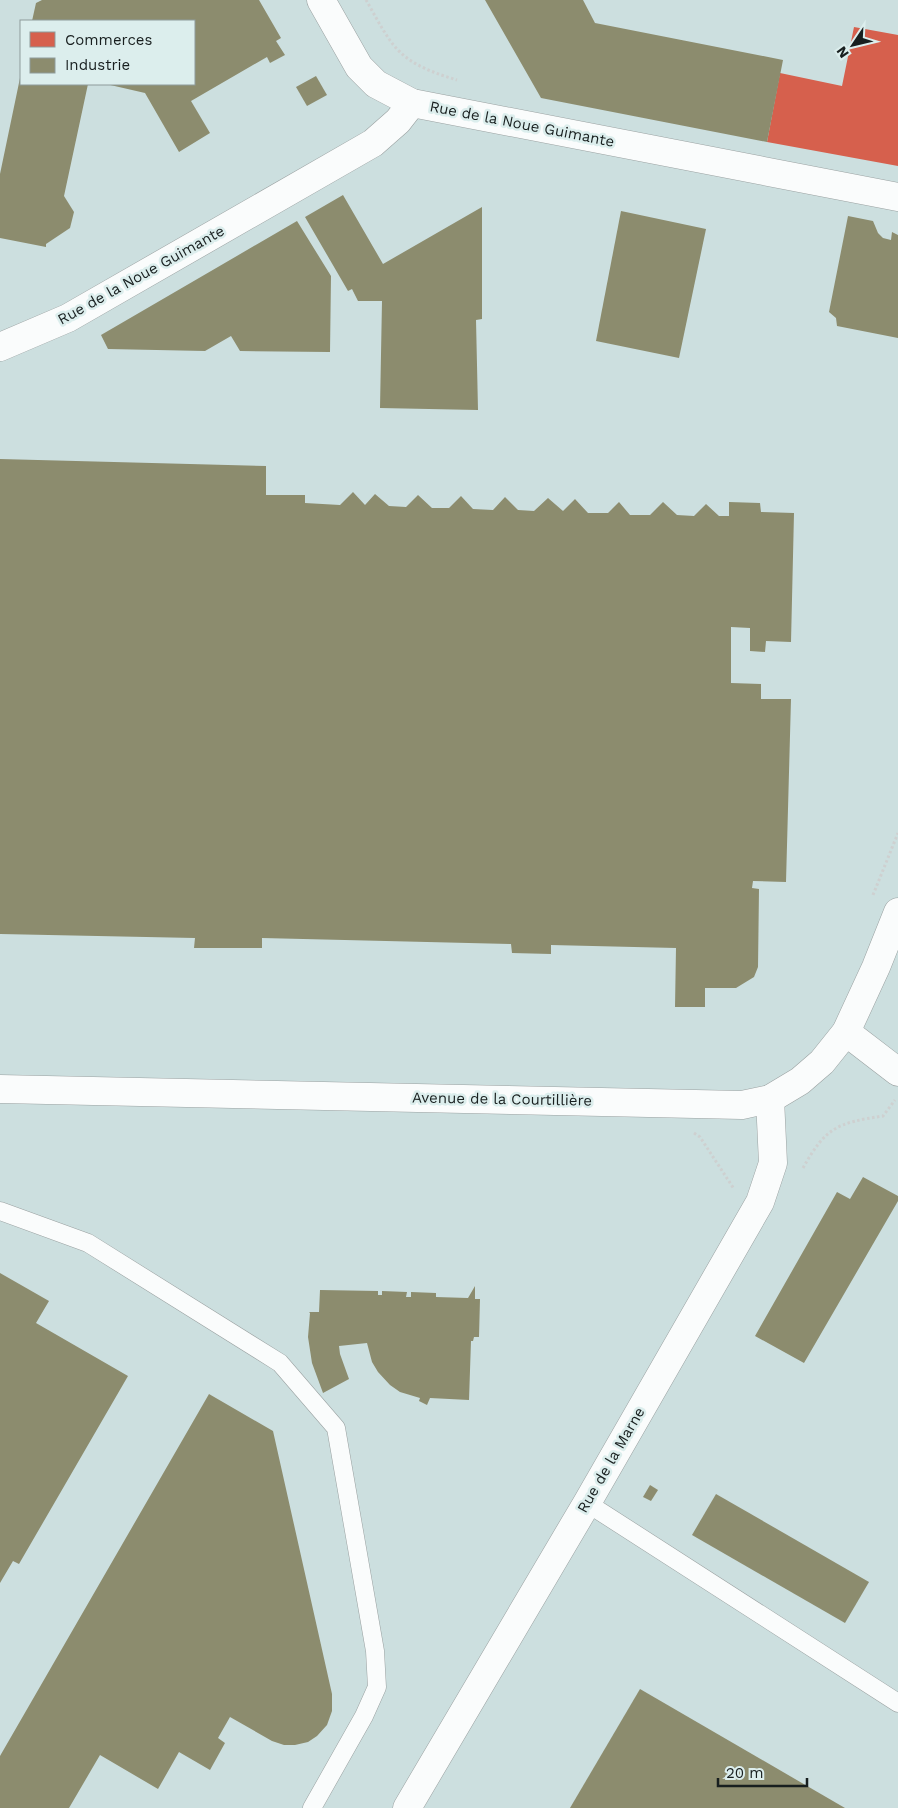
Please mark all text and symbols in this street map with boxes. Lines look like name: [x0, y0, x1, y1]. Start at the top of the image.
legend: [20, 20, 195, 85]
north arrow: [828, 20, 878, 70]
text: Commerces: [65, 31, 152, 49]
text: N: [833, 44, 852, 61]
text: Industrie: [65, 56, 130, 74]
street label: Rue de la Noue Guimante: [428, 97, 616, 151]
street label: Rue de la Noue Guimante: [55, 222, 227, 328]
street label: Avenue de la Courtillière: [412, 1088, 592, 1110]
street label: Rue de la Marne: [573, 1404, 649, 1516]
scale bar: [718, 1756, 807, 1788]
text: 20 m: [726, 1764, 764, 1782]

